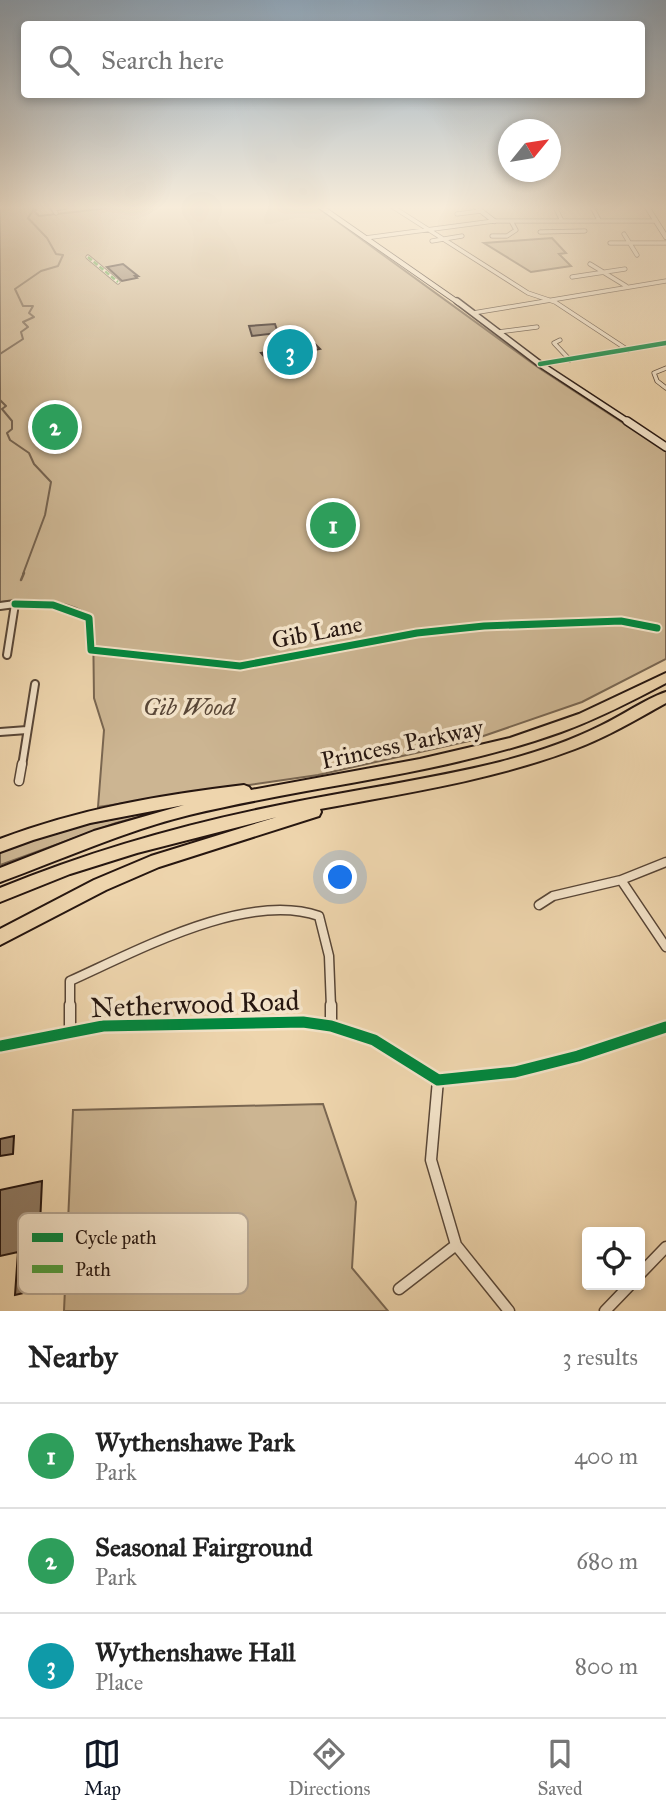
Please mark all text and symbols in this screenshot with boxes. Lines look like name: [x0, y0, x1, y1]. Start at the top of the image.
search box: [21, 21, 645, 98]
icon: search: [45, 41, 83, 79]
text: Search here: [101, 44, 224, 76]
north arrow: [498, 119, 561, 182]
pin: 3: [267, 326, 313, 378]
pin: 2: [32, 401, 78, 453]
pin: 1: [310, 499, 356, 551]
street label: Gib Lane: [269, 609, 365, 655]
park label: Gib Wood: [143, 692, 237, 722]
street label: Princess Parkway: [318, 712, 487, 776]
your location: [323, 860, 357, 894]
street label: Netherwood Road: [90, 983, 300, 1025]
legend: [18, 1213, 248, 1294]
text: Cycle path: [75, 1226, 157, 1249]
map controls: [582, 1227, 645, 1290]
button: locate: [582, 1227, 645, 1290]
text: Path: [75, 1258, 111, 1281]
text: Nearby: [28, 1339, 118, 1375]
text: 3 results: [562, 1343, 638, 1371]
text: Wythenshawe Park: [95, 1426, 295, 1458]
text: 1: [46, 1442, 56, 1470]
text: 400 m: [574, 1442, 638, 1470]
text: Park: [95, 1458, 137, 1486]
text: Seasonal Fairground: [95, 1531, 313, 1563]
text: 2: [45, 1547, 57, 1575]
text: 680 m: [576, 1547, 638, 1575]
text: Park: [95, 1563, 137, 1591]
text: Wythenshawe Hall: [95, 1636, 296, 1668]
text: 3: [46, 1652, 56, 1680]
text: 800 m: [575, 1652, 638, 1680]
text: Place: [95, 1668, 143, 1696]
tab: Map: [83, 1735, 121, 1800]
tab: Directions: [288, 1735, 370, 1800]
tab: Saved: [537, 1735, 583, 1800]

